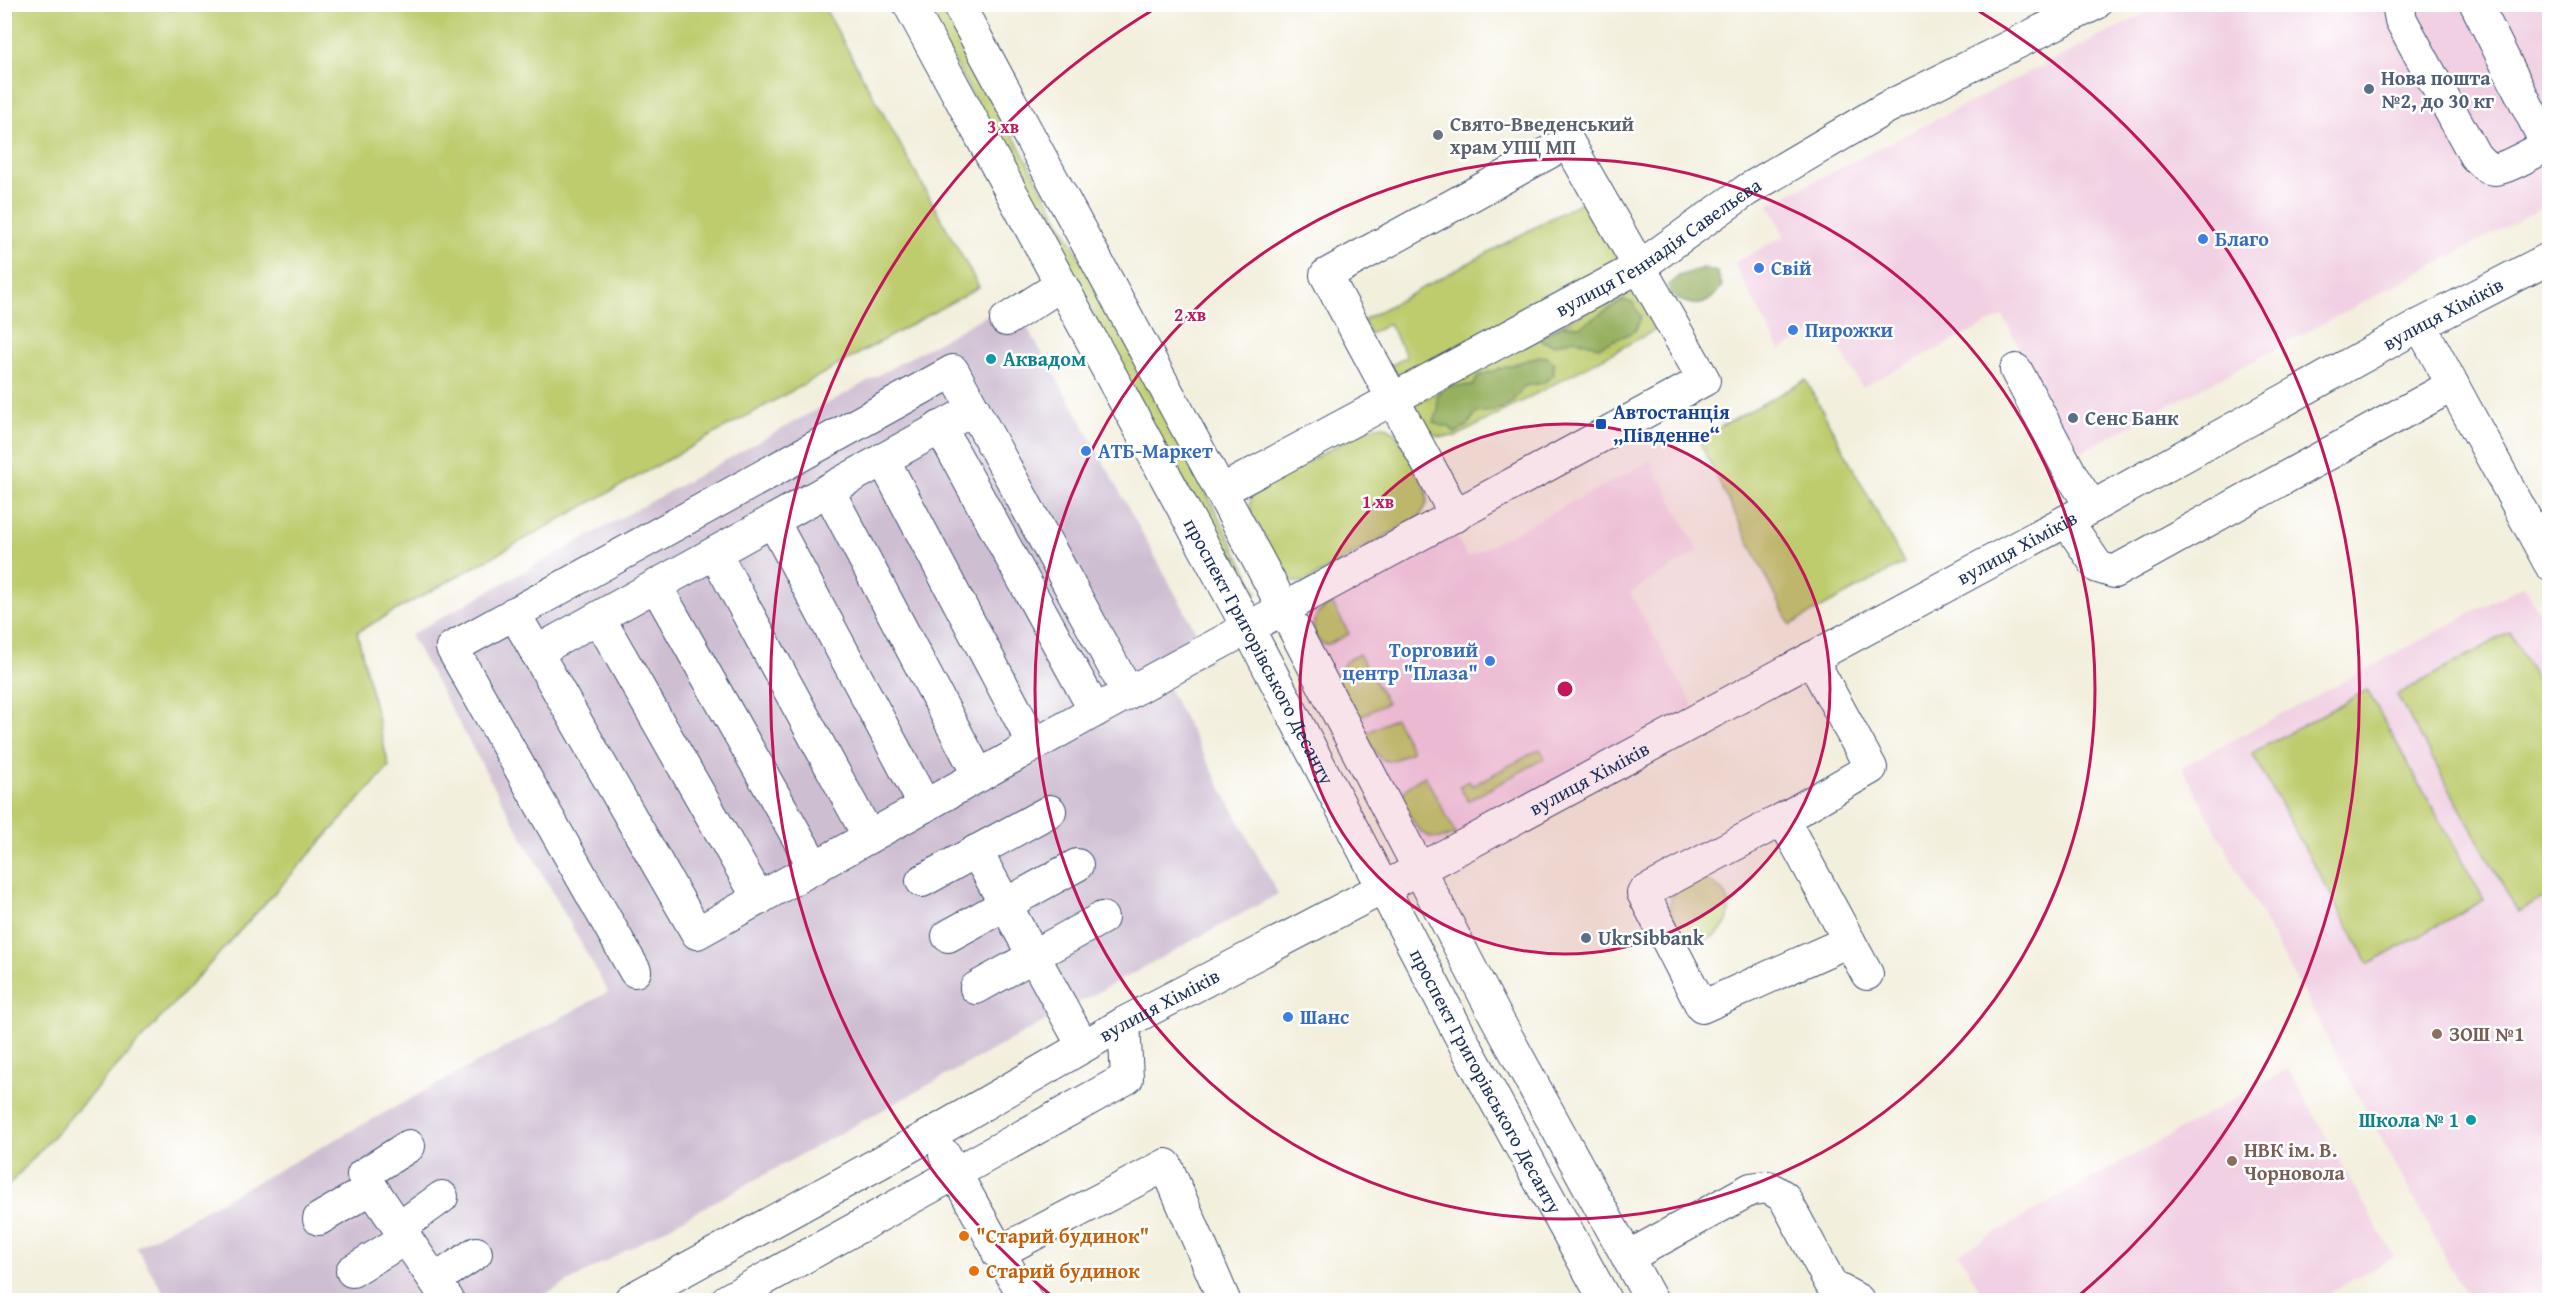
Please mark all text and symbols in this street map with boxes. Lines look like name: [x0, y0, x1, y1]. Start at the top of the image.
place label: Нова пошта №2, до 30 кг: [2381, 63, 2494, 115]
marker: Нова пошта №2, до 30 кг: [2362, 82, 2376, 96]
place label: Свято-Введенський храм УПЦ МП: [1450, 109, 1635, 161]
text: 3 хв: [987, 113, 1019, 140]
marker: Свято-Введенський храм УПЦ МП: [1431, 128, 1445, 142]
street label: вулиця Геннадія Савельєва: [1550, 170, 1767, 323]
place label: Благо: [2215, 224, 2269, 253]
marker: Благо: [2196, 232, 2210, 246]
place label: Свій: [1771, 253, 1812, 282]
marker: Свій: [1752, 261, 1766, 275]
street label: вулиця Хіміків: [2377, 270, 2508, 357]
text: 2 хв: [1174, 301, 1206, 328]
place label: Пирожки: [1805, 315, 1893, 344]
marker: Пирожки: [1786, 323, 1800, 337]
place label: Аквадом: [1003, 344, 1086, 373]
marker: Аквадом: [984, 352, 998, 366]
place label: Автостанція „Південне“: [1613, 397, 1730, 449]
place label: Сенс Банк: [2085, 403, 2179, 432]
marker: Сенс Банк: [2066, 411, 2080, 425]
marker: Автостанція „Південне“: [1594, 417, 1608, 431]
place label: АТБ-Маркет: [1098, 436, 1213, 465]
marker: АТБ-Маркет: [1079, 444, 1093, 458]
text: 1 хв: [1362, 488, 1394, 515]
street label: вулиця Хіміків: [1951, 503, 2082, 591]
street label: проспект Григорівського Десанту: [1177, 513, 1342, 790]
place label: Торговий центр "Плаза": [1342, 635, 1478, 687]
marker: Торговий центр "Плаза": [1483, 654, 1497, 668]
centre of rings: [1555, 679, 1575, 699]
street label: вулиця Хіміків: [1524, 734, 1654, 822]
place label: UkrSibbank: [1598, 923, 1705, 952]
marker: UkrSibbank: [1579, 931, 1593, 945]
street label: проспект Григорівського Десанту: [1403, 943, 1570, 1219]
street label: вулиця Хіміків: [1093, 961, 1224, 1048]
place label: Шанс: [1300, 1002, 1349, 1031]
marker: Шанс: [1281, 1010, 1295, 1024]
place label: ЗОШ №1: [2449, 1019, 2525, 1048]
marker: ЗОШ №1: [2430, 1027, 2444, 1041]
place label: Школа № 1: [2359, 1105, 2459, 1134]
marker: Школа № 1: [2464, 1113, 2478, 1127]
place label: НВК ім. В. Чорновола: [2244, 1135, 2345, 1187]
marker: НВК ім. В. Чорновола: [2225, 1154, 2239, 1168]
place label: "Старий будинок": [976, 1221, 1149, 1250]
marker: "Старий будинок": [957, 1229, 971, 1243]
place label: Старий будинок: [986, 1256, 1140, 1285]
marker: Старий будинок: [967, 1264, 981, 1278]

